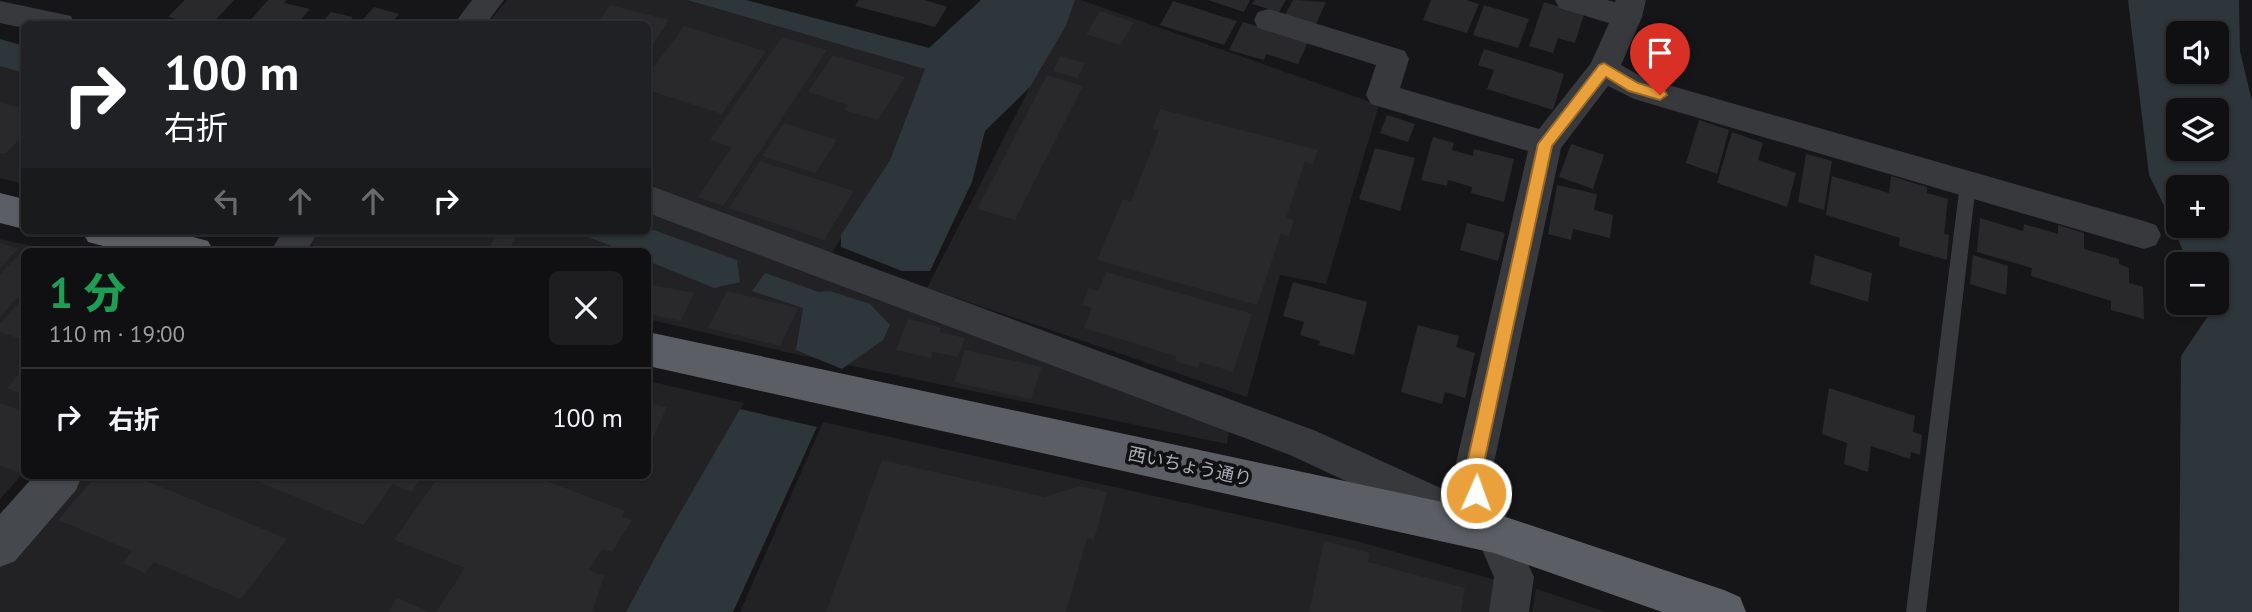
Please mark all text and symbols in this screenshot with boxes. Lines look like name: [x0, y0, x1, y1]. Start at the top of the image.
map controls: [2166, 21, 2229, 315]
button: sound: [2166, 21, 2229, 84]
pin: [1630, 23, 1690, 95]
icon: arrive: [1641, 34, 1679, 72]
text: 100 m: [164, 40, 299, 104]
icon: right: [49, 49, 140, 140]
button: layers: [2166, 98, 2229, 161]
text: 右折: [164, 106, 228, 148]
button: +: [2166, 175, 2229, 238]
icon: left: [208, 182, 246, 220]
icon: ahead: [281, 182, 319, 220]
icon: ahead: [354, 182, 392, 220]
icon: right: [427, 182, 465, 220]
button: −: [2166, 252, 2229, 315]
text: 1 分: [49, 265, 125, 320]
button: close: [549, 271, 623, 345]
text: 110 m · 19:00: [49, 319, 185, 348]
icon: right: [49, 398, 87, 436]
text: 100 m: [552, 401, 623, 434]
text: 右折: [108, 403, 160, 436]
street label: 西いちょう通り: [1126, 442, 1254, 490]
position arrow: [1439, 456, 1513, 530]

